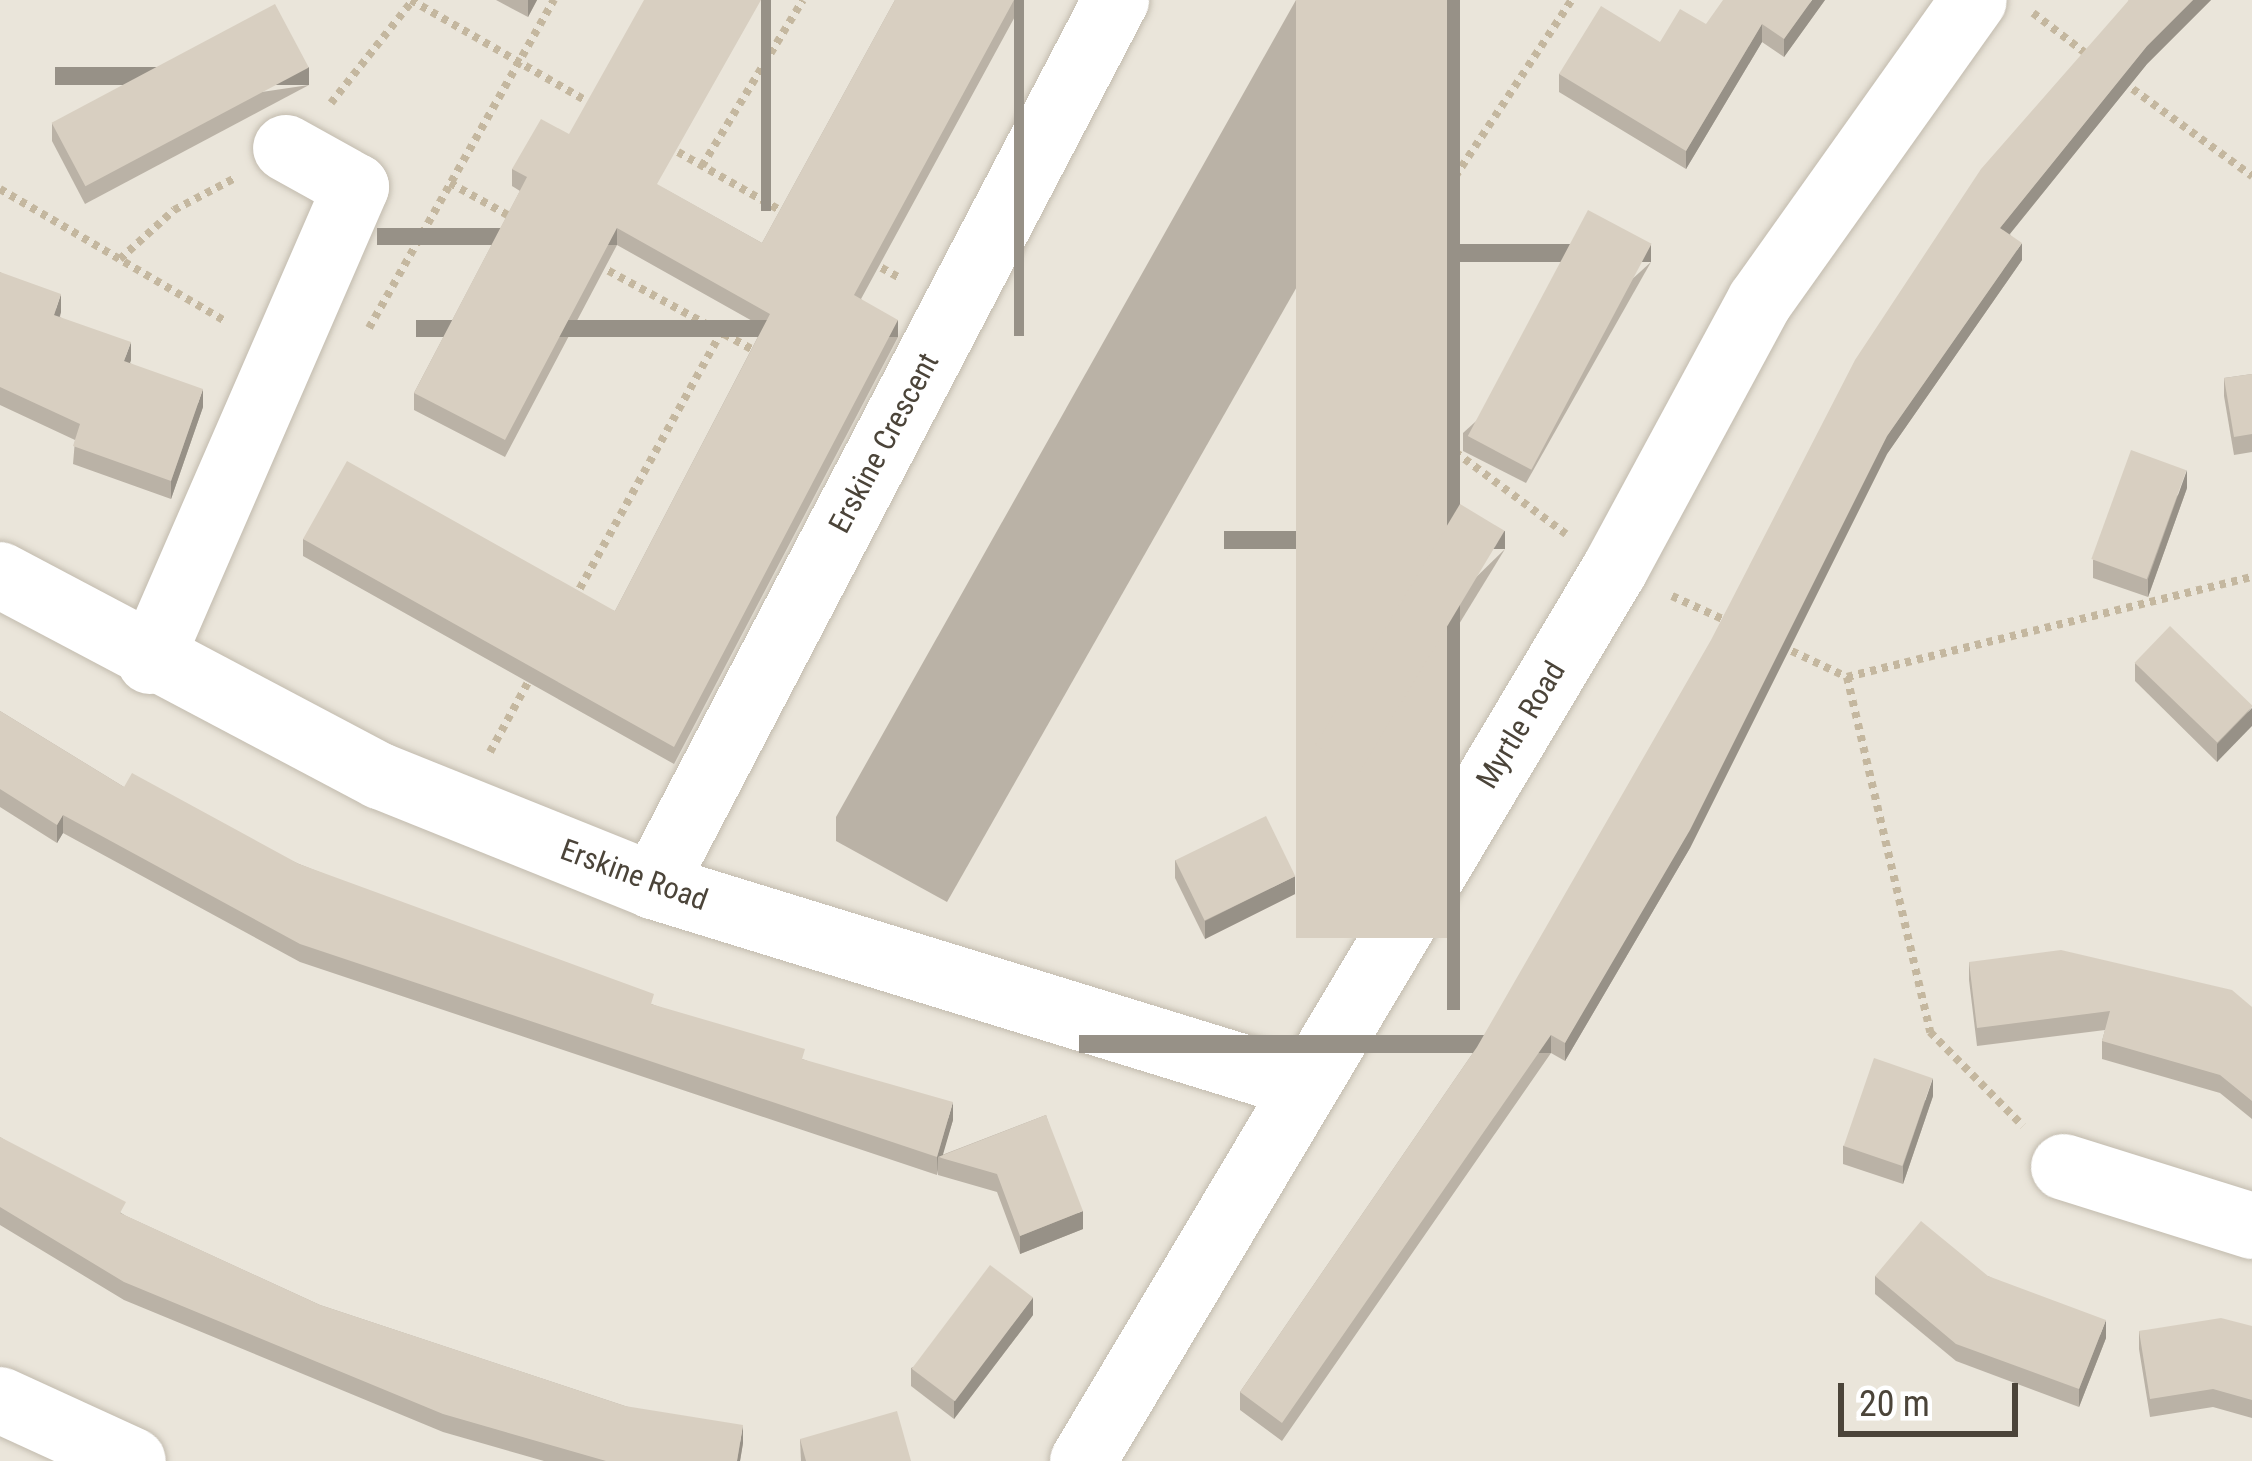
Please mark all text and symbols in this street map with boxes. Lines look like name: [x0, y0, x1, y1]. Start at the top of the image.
street label: Erskine Crescent: [821, 347, 947, 539]
street label: Myrtle Road: [1469, 655, 1573, 795]
street label: Erskine Road: [556, 832, 712, 918]
scale bar: [1844, 1359, 2024, 1433]
text: 20 m: [1859, 1383, 1930, 1425]

